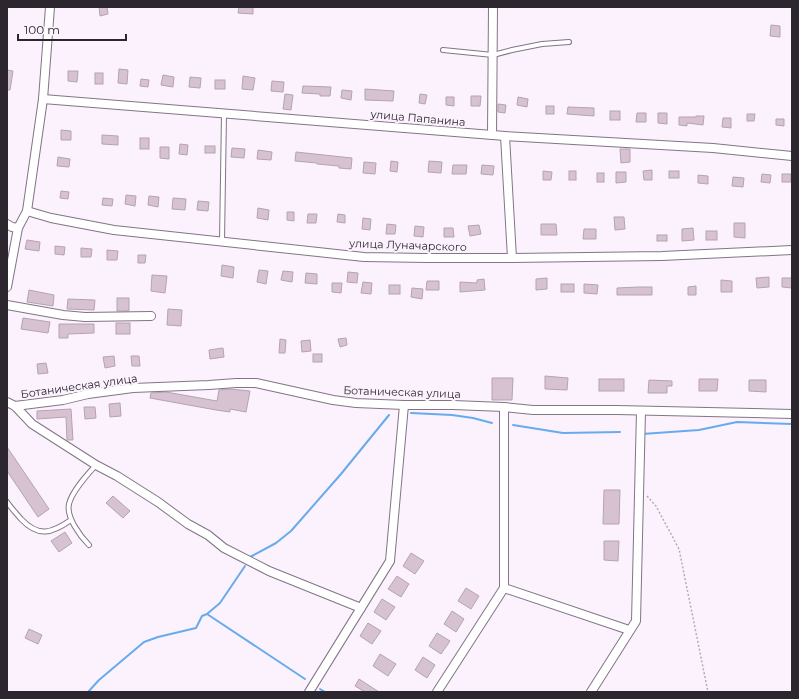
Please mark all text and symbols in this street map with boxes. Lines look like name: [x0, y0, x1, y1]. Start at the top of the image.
scale bar: [18, 16, 126, 42]
text: 100 m: [24, 22, 60, 37]
street label: улица Папанина: [369, 107, 466, 129]
street label: улица Луначарского: [348, 236, 467, 254]
street label: Ботаническая улица: [20, 371, 138, 401]
street label: Ботаническая улица: [343, 383, 461, 401]

